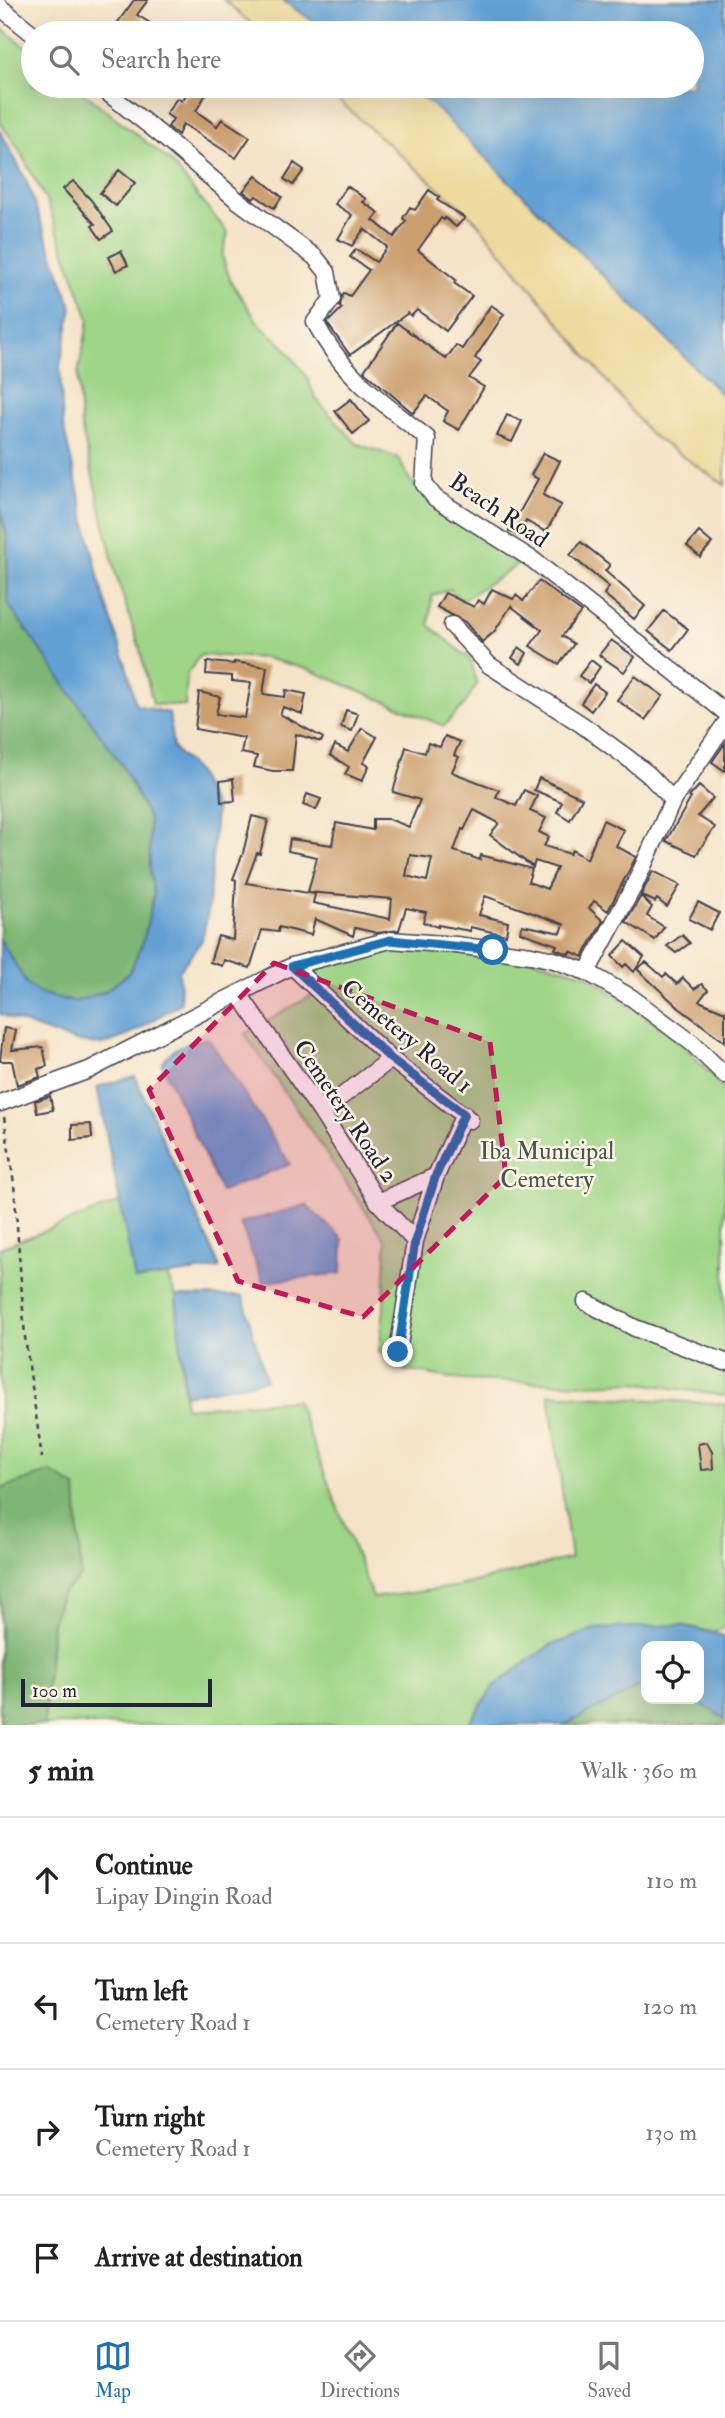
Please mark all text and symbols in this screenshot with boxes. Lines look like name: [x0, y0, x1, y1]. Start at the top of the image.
search box: [21, 21, 704, 98]
icon: search: [45, 41, 83, 79]
text: Search here: [101, 44, 221, 76]
street label: Beach Road: [443, 466, 554, 555]
route start: [477, 934, 508, 965]
street label: Cemetery Road 1: [335, 972, 479, 1100]
street label: Cemetery Road 2: [286, 1034, 405, 1189]
park label: Iba Municipal Cemetery: [480, 1136, 614, 1195]
route end: [382, 1336, 413, 1367]
map controls: [641, 1641, 704, 1704]
button: locate: [641, 1641, 704, 1704]
scale bar: [21, 1676, 212, 1708]
text: 100 m: [32, 1679, 77, 1703]
text: 5 min: [28, 1752, 94, 1789]
text: Walk · 360 m: [580, 1756, 697, 1785]
text: Continue: [95, 1850, 193, 1882]
icon: ahead: [28, 1861, 66, 1899]
text: 110 m: [646, 1866, 697, 1895]
text: Lipay Dingin Road: [95, 1882, 272, 1911]
text: Turn left: [95, 1976, 188, 2008]
icon: left: [28, 1987, 66, 2025]
text: 120 m: [643, 1992, 697, 2021]
text: Cemetery Road 1: [95, 2008, 251, 2037]
text: Turn right: [95, 2102, 205, 2134]
icon: right: [28, 2113, 66, 2151]
text: 130 m: [645, 2118, 697, 2147]
text: Cemetery Road 1: [95, 2134, 251, 2163]
icon: arrive: [28, 2239, 66, 2277]
text: Arrive at destination: [95, 2242, 303, 2274]
tab: Map: [94, 2337, 132, 2403]
tab: Directions: [320, 2337, 400, 2403]
tab: Saved: [588, 2337, 631, 2403]

